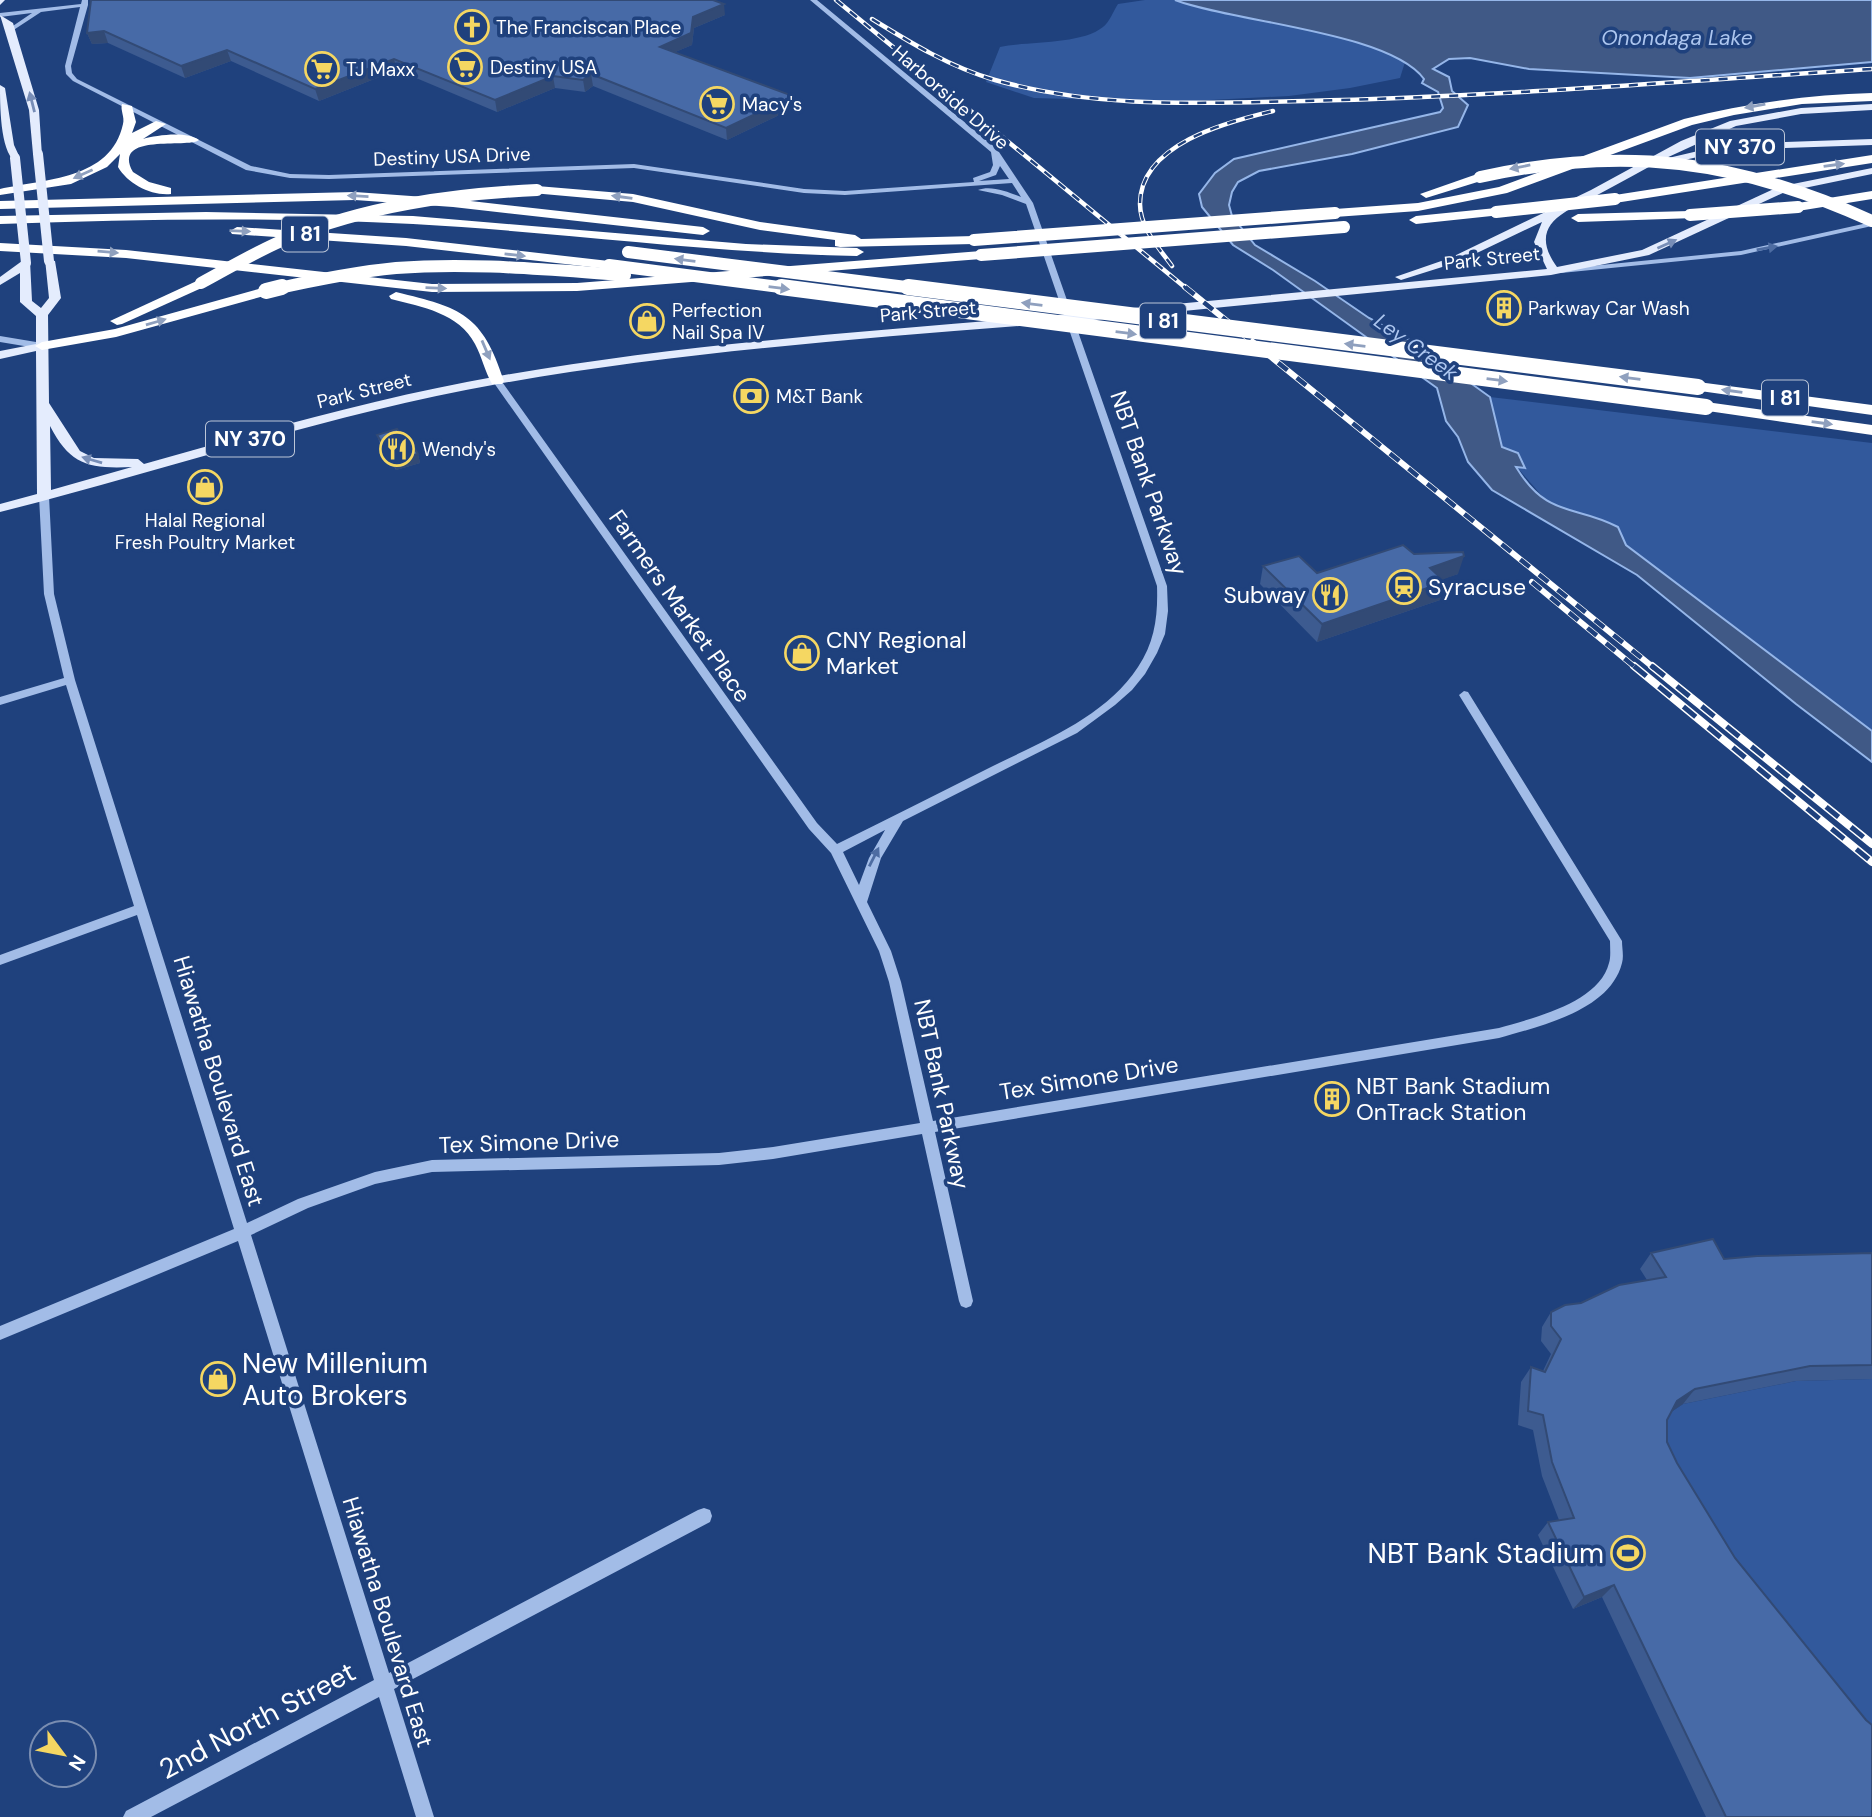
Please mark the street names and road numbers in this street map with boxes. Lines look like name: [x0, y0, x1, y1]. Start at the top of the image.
street label: Harborside Drive: [887, 40, 1014, 155]
road number: NY 370: [1696, 130, 1784, 164]
street label: Destiny USA Drive: [373, 141, 531, 172]
road number: I 81: [282, 216, 328, 252]
street label: Park Street: [1443, 241, 1541, 276]
street label: Park Street: [879, 295, 977, 328]
road number: I 81: [1140, 304, 1186, 338]
street label: Park Street: [314, 367, 414, 414]
road number: I 81: [1762, 380, 1808, 416]
street label: NBT Bank Parkway: [1103, 387, 1195, 579]
road number: NY 370: [206, 422, 294, 457]
street label: Farmers Market Place: [602, 504, 758, 708]
street label: Hiawatha Boulevard East: [167, 952, 271, 1210]
street label: NBT Bank Parkway: [907, 996, 977, 1192]
street label: Tex Simone Drive: [997, 1049, 1181, 1107]
street label: Tex Simone Drive: [438, 1124, 620, 1160]
street label: Hiawatha Boulevard East: [336, 1493, 440, 1751]
street label: 2nd North Street: [153, 1653, 362, 1788]

